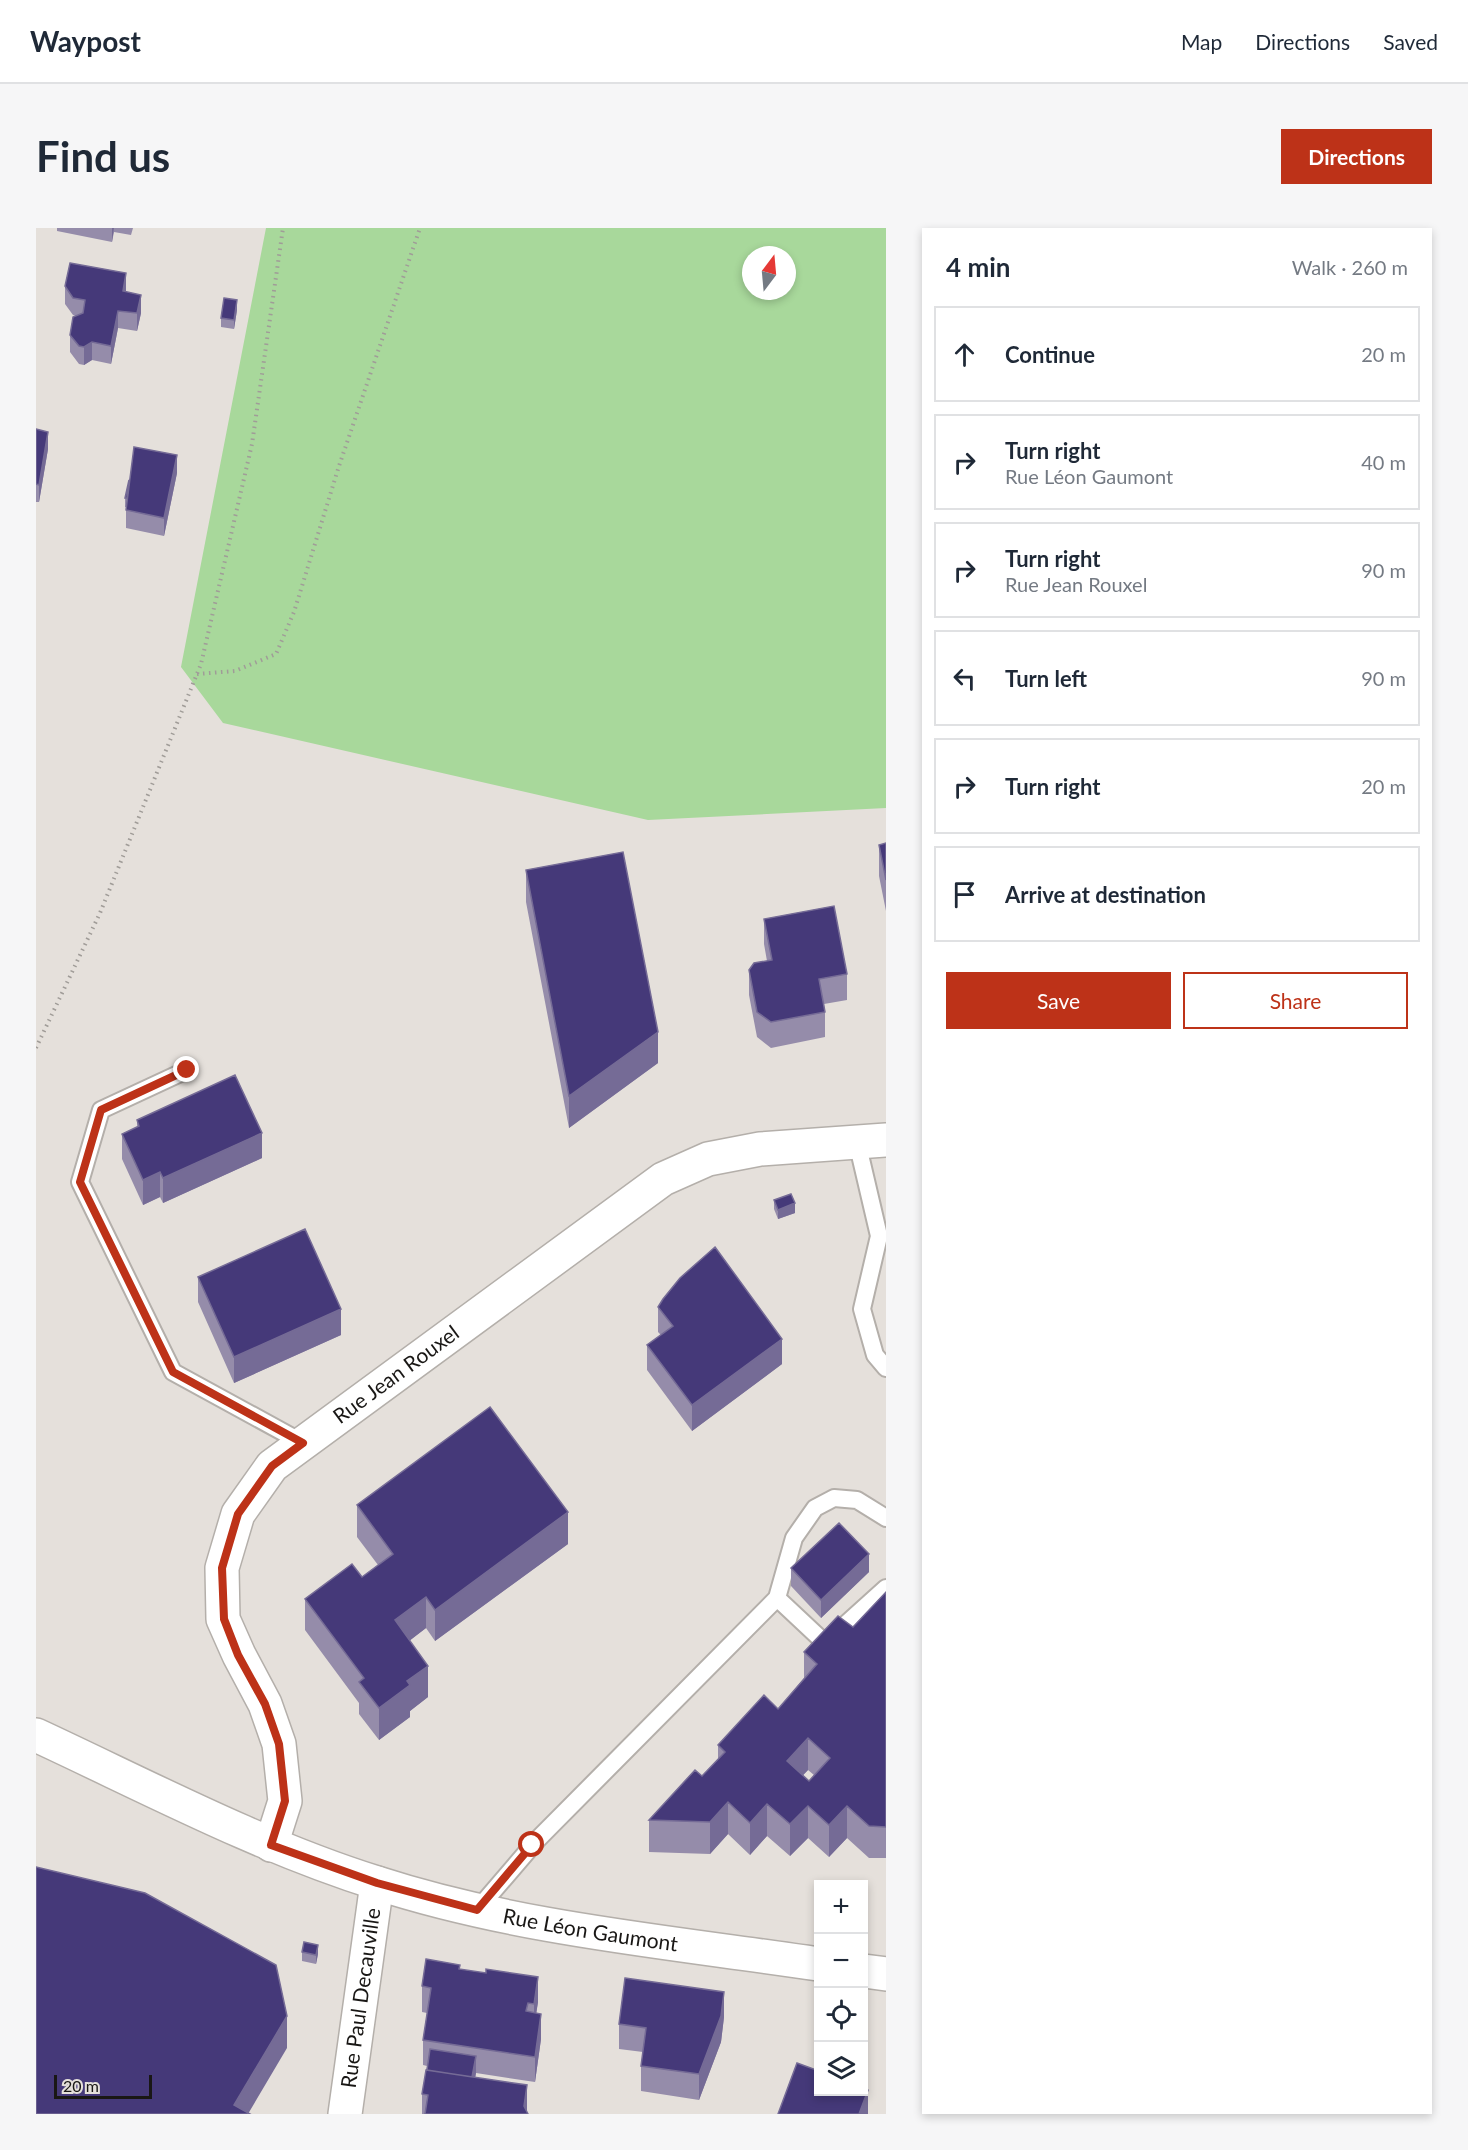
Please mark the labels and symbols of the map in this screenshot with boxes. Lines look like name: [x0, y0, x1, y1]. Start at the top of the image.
north arrow: [742, 246, 796, 300]
route end: [173, 1056, 199, 1082]
street label: Rue Jean Rouxel: [328, 1319, 463, 1428]
route start: [518, 1831, 544, 1857]
street label: Rue Léon Gaumont: [501, 1902, 680, 1955]
street label: Rue Paul Decauville: [335, 1906, 384, 2090]
scale bar: [54, 2072, 152, 2100]

